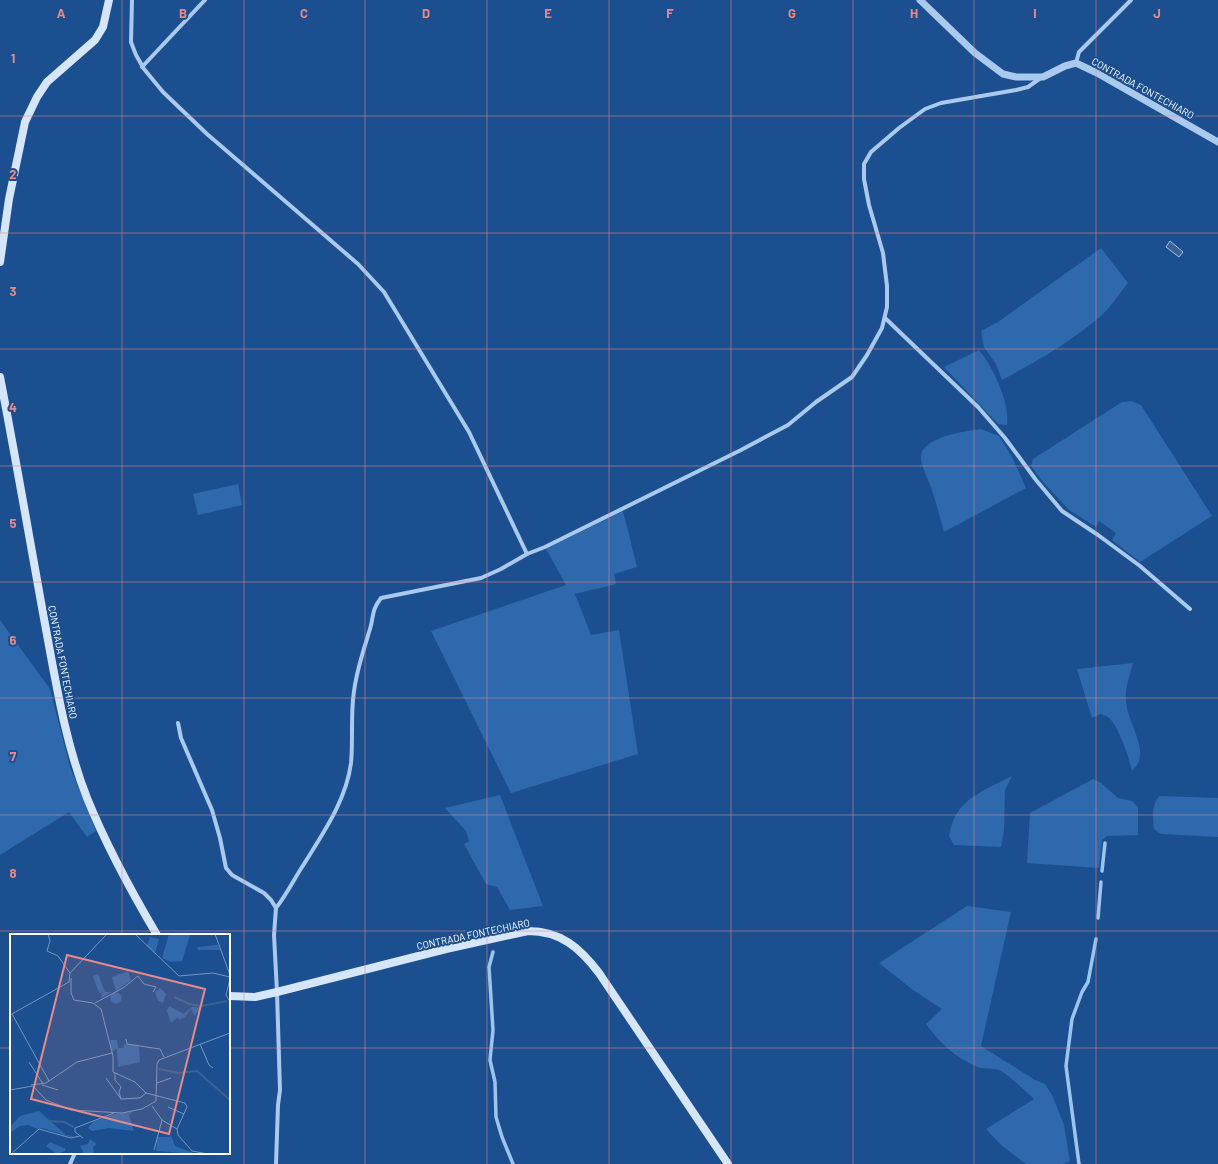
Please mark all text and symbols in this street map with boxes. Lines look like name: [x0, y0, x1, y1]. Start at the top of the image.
text: A: [57, 5, 66, 21]
text: B: [179, 5, 187, 21]
text: C: [300, 5, 308, 21]
text: D: [422, 5, 430, 21]
text: E: [544, 5, 552, 21]
text: F: [666, 5, 674, 21]
text: G: [788, 5, 796, 21]
text: H: [910, 5, 918, 21]
text: I: [1033, 5, 1037, 21]
text: J: [1153, 5, 1161, 21]
text: 1: [11, 50, 15, 66]
street label: CONTRADA FONTECHIARO: [1090, 55, 1196, 121]
text: 2: [9, 166, 17, 182]
text: 3: [9, 283, 17, 299]
text: 4: [9, 399, 17, 415]
text: 5: [9, 515, 17, 531]
street label: CONTRADA FONTECHIARO: [46, 604, 80, 720]
text: 6: [10, 632, 17, 648]
text: 7: [10, 748, 17, 764]
text: 8: [9, 865, 17, 881]
street label: CONTRADA FONTECHIARO: [415, 916, 531, 952]
inset map: [10, 934, 230, 1154]

